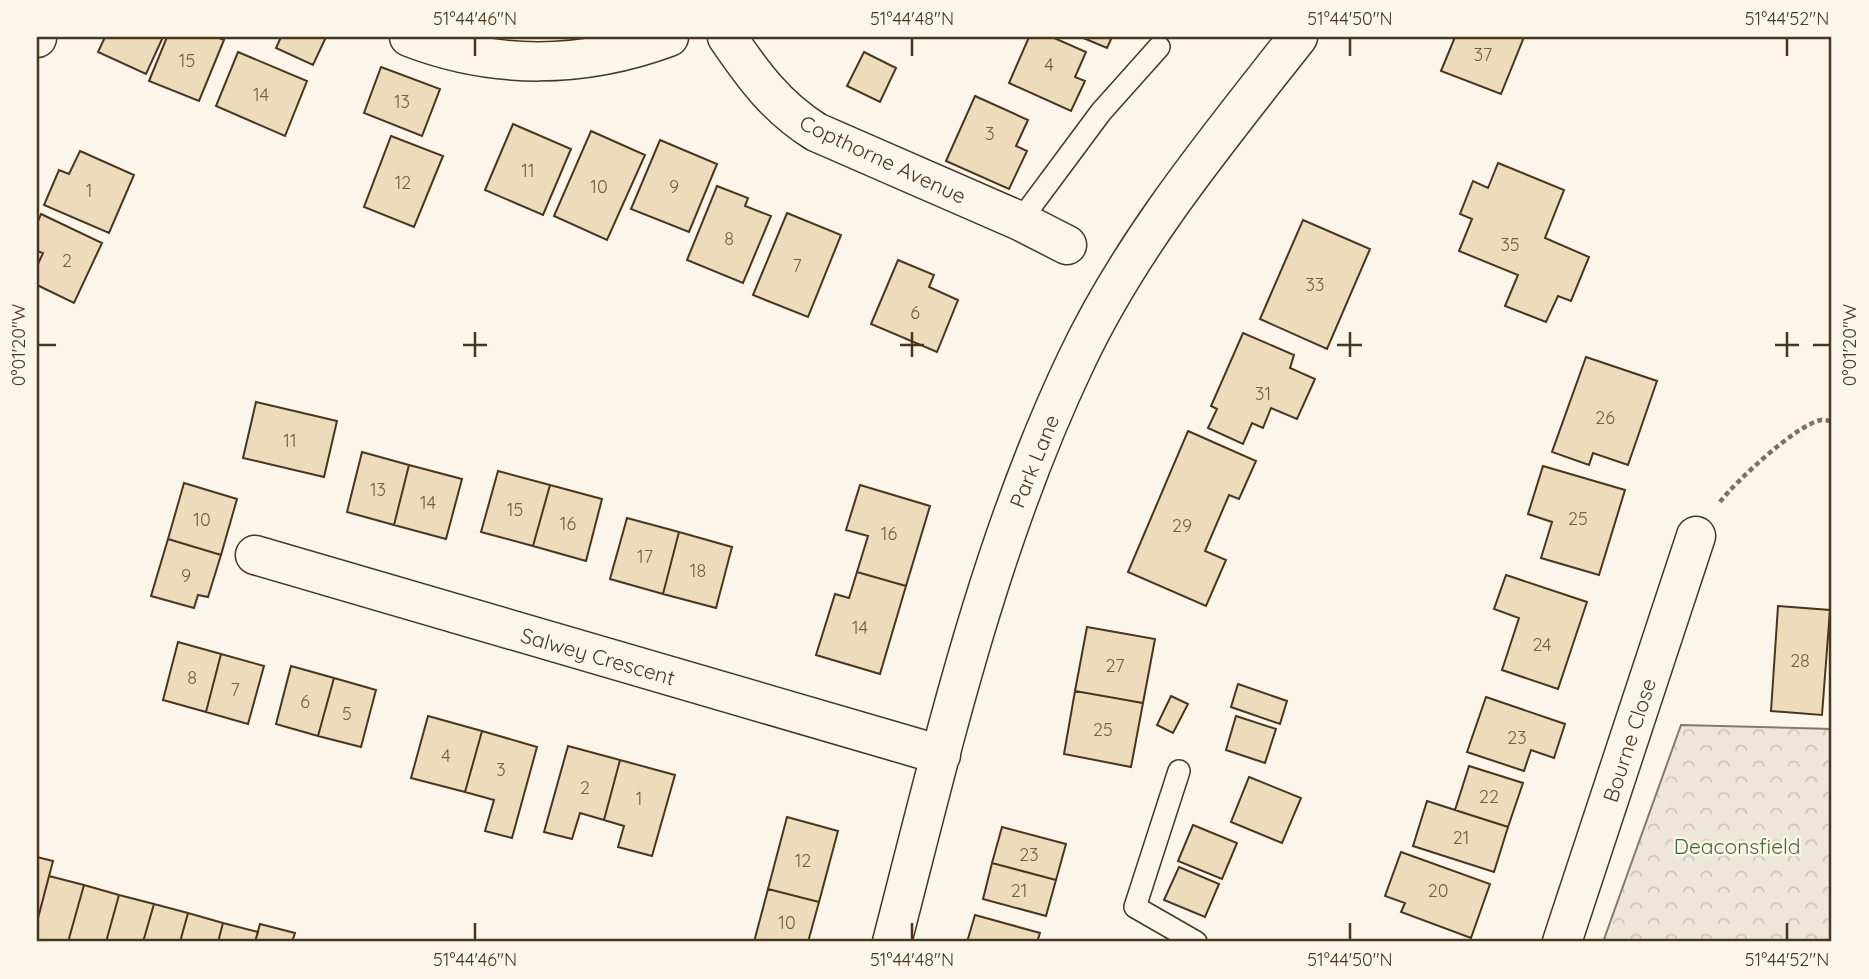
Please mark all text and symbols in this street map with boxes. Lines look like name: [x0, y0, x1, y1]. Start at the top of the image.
text: 51°44'46"N: [433, 7, 517, 30]
text: 51°44'48"N: [870, 7, 954, 30]
text: 51°44'50"N: [1307, 7, 1393, 30]
text: 51°44'52"N: [1745, 7, 1829, 30]
house number: 37: [1474, 43, 1492, 66]
house number: 15: [179, 49, 195, 72]
house number: 4: [1044, 53, 1054, 76]
house number: 14: [253, 83, 269, 106]
house number: 13: [394, 90, 410, 113]
street label: Copthorne Avenue: [796, 109, 970, 209]
house number: 3: [985, 122, 995, 145]
house number: 11: [521, 159, 535, 182]
house number: 12: [395, 171, 411, 194]
house number: 10: [590, 175, 608, 198]
house number: 9: [669, 175, 679, 198]
house number: 1: [86, 179, 92, 202]
house number: 8: [724, 227, 734, 250]
house number: 35: [1500, 233, 1520, 256]
house number: 2: [62, 249, 72, 272]
house number: 7: [792, 254, 802, 277]
house number: 33: [1306, 273, 1324, 296]
house number: 6: [910, 301, 920, 324]
text: 0°01'20"W: [7, 304, 30, 386]
text: 0°01'20"W: [1838, 304, 1861, 386]
house number: 31: [1255, 382, 1271, 405]
house number: 26: [1595, 406, 1615, 429]
street label: Park Lane: [1004, 411, 1064, 511]
house number: 11: [283, 429, 297, 452]
house number: 13: [370, 478, 386, 501]
house number: 14: [420, 491, 436, 514]
house number: 15: [507, 498, 523, 521]
house number: 25: [1568, 507, 1588, 530]
house number: 10: [193, 508, 211, 531]
house number: 16: [560, 512, 576, 535]
house number: 29: [1172, 514, 1192, 537]
house number: 16: [881, 522, 897, 545]
house number: 17: [637, 545, 653, 568]
house number: 18: [690, 559, 706, 582]
house number: 9: [181, 564, 191, 587]
house number: 14: [852, 616, 868, 639]
street label: Salwey Crescent: [518, 622, 678, 690]
house number: 24: [1532, 633, 1552, 656]
house number: 28: [1790, 649, 1810, 672]
house number: 27: [1106, 654, 1124, 677]
house number: 8: [187, 666, 197, 689]
street label: Bourne Close: [1597, 675, 1661, 805]
house number: 7: [230, 678, 240, 701]
house number: 6: [300, 690, 310, 713]
house number: 5: [342, 702, 352, 725]
house number: 25: [1093, 718, 1113, 741]
house number: 23: [1507, 726, 1527, 749]
house number: 4: [441, 744, 451, 767]
house number: 3: [496, 758, 506, 781]
house number: 2: [580, 776, 590, 799]
house number: 22: [1479, 785, 1499, 808]
house number: 1: [636, 787, 642, 810]
house number: 21: [1453, 826, 1469, 849]
park label: Deaconsfield: [1674, 833, 1800, 859]
house number: 23: [1019, 843, 1039, 866]
house number: 12: [795, 849, 811, 872]
house number: 21: [1011, 879, 1027, 902]
house number: 20: [1428, 879, 1448, 902]
house number: 10: [778, 911, 796, 934]
text: 51°44'46"N: [433, 948, 517, 971]
text: 51°44'48"N: [870, 948, 954, 971]
text: 51°44'50"N: [1307, 948, 1393, 971]
text: 51°44'52"N: [1745, 948, 1829, 971]

